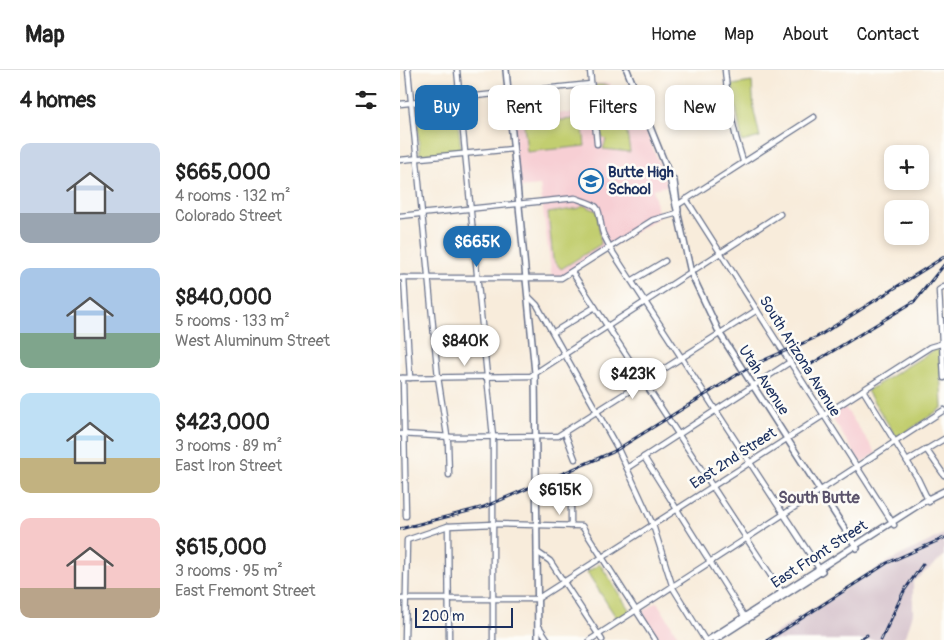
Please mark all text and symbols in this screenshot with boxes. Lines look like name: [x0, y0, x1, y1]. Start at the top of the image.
text: Map: [25, 20, 65, 49]
text: Home: [651, 23, 696, 46]
text: Map: [724, 23, 754, 46]
text: About: [782, 23, 828, 46]
text: Contact: [856, 23, 919, 46]
chip: Buy: [415, 85, 478, 130]
chip: Rent: [488, 85, 560, 130]
chip: Filters: [570, 85, 655, 130]
chip: New: [665, 85, 734, 130]
icon: filters: [352, 86, 380, 114]
text: 4 homes: [20, 87, 96, 114]
map controls: [884, 145, 929, 245]
button: +: [884, 145, 929, 190]
text: $665,000: [175, 159, 271, 186]
icon: home: [60, 163, 120, 223]
place label: Butte High School: [608, 163, 674, 199]
school or university icon: Butte High School: [578, 168, 604, 194]
text: 4 rooms · 132 m²: [175, 186, 290, 206]
button: −: [884, 200, 929, 245]
text: Colorado Street: [175, 206, 282, 226]
pin: $665K: [442, 226, 512, 268]
text: $665K: [454, 232, 500, 252]
text: $840,000: [175, 284, 272, 311]
icon: home: [60, 288, 120, 348]
street label: South Arizona Avenue: [755, 292, 845, 421]
text: 5 rooms · 133 m²: [175, 311, 290, 331]
pin: $840K: [430, 324, 500, 367]
text: West Aluminum Street: [175, 331, 330, 351]
text: $840K: [442, 331, 488, 351]
street label: Utah Avenue: [734, 342, 793, 419]
pin: $423K: [598, 358, 668, 400]
text: $423K: [611, 364, 656, 384]
text: $423,000: [175, 409, 270, 436]
icon: home: [60, 413, 120, 473]
street label: East 2nd Street: [687, 423, 781, 493]
text: 3 rooms · 89 m²: [175, 436, 282, 456]
text: East Iron Street: [175, 456, 282, 476]
pin: $615K: [525, 474, 595, 516]
text: $615K: [539, 480, 581, 500]
district label: South Butte: [778, 488, 861, 508]
street label: East Front Street: [768, 516, 872, 593]
text: $615,000: [175, 534, 267, 561]
icon: home: [60, 538, 120, 598]
text: 3 rooms · 95 m²: [175, 561, 283, 581]
text: East Fremont Street: [175, 581, 315, 601]
scale bar: [415, 605, 512, 628]
text: 200 m: [422, 608, 464, 625]

